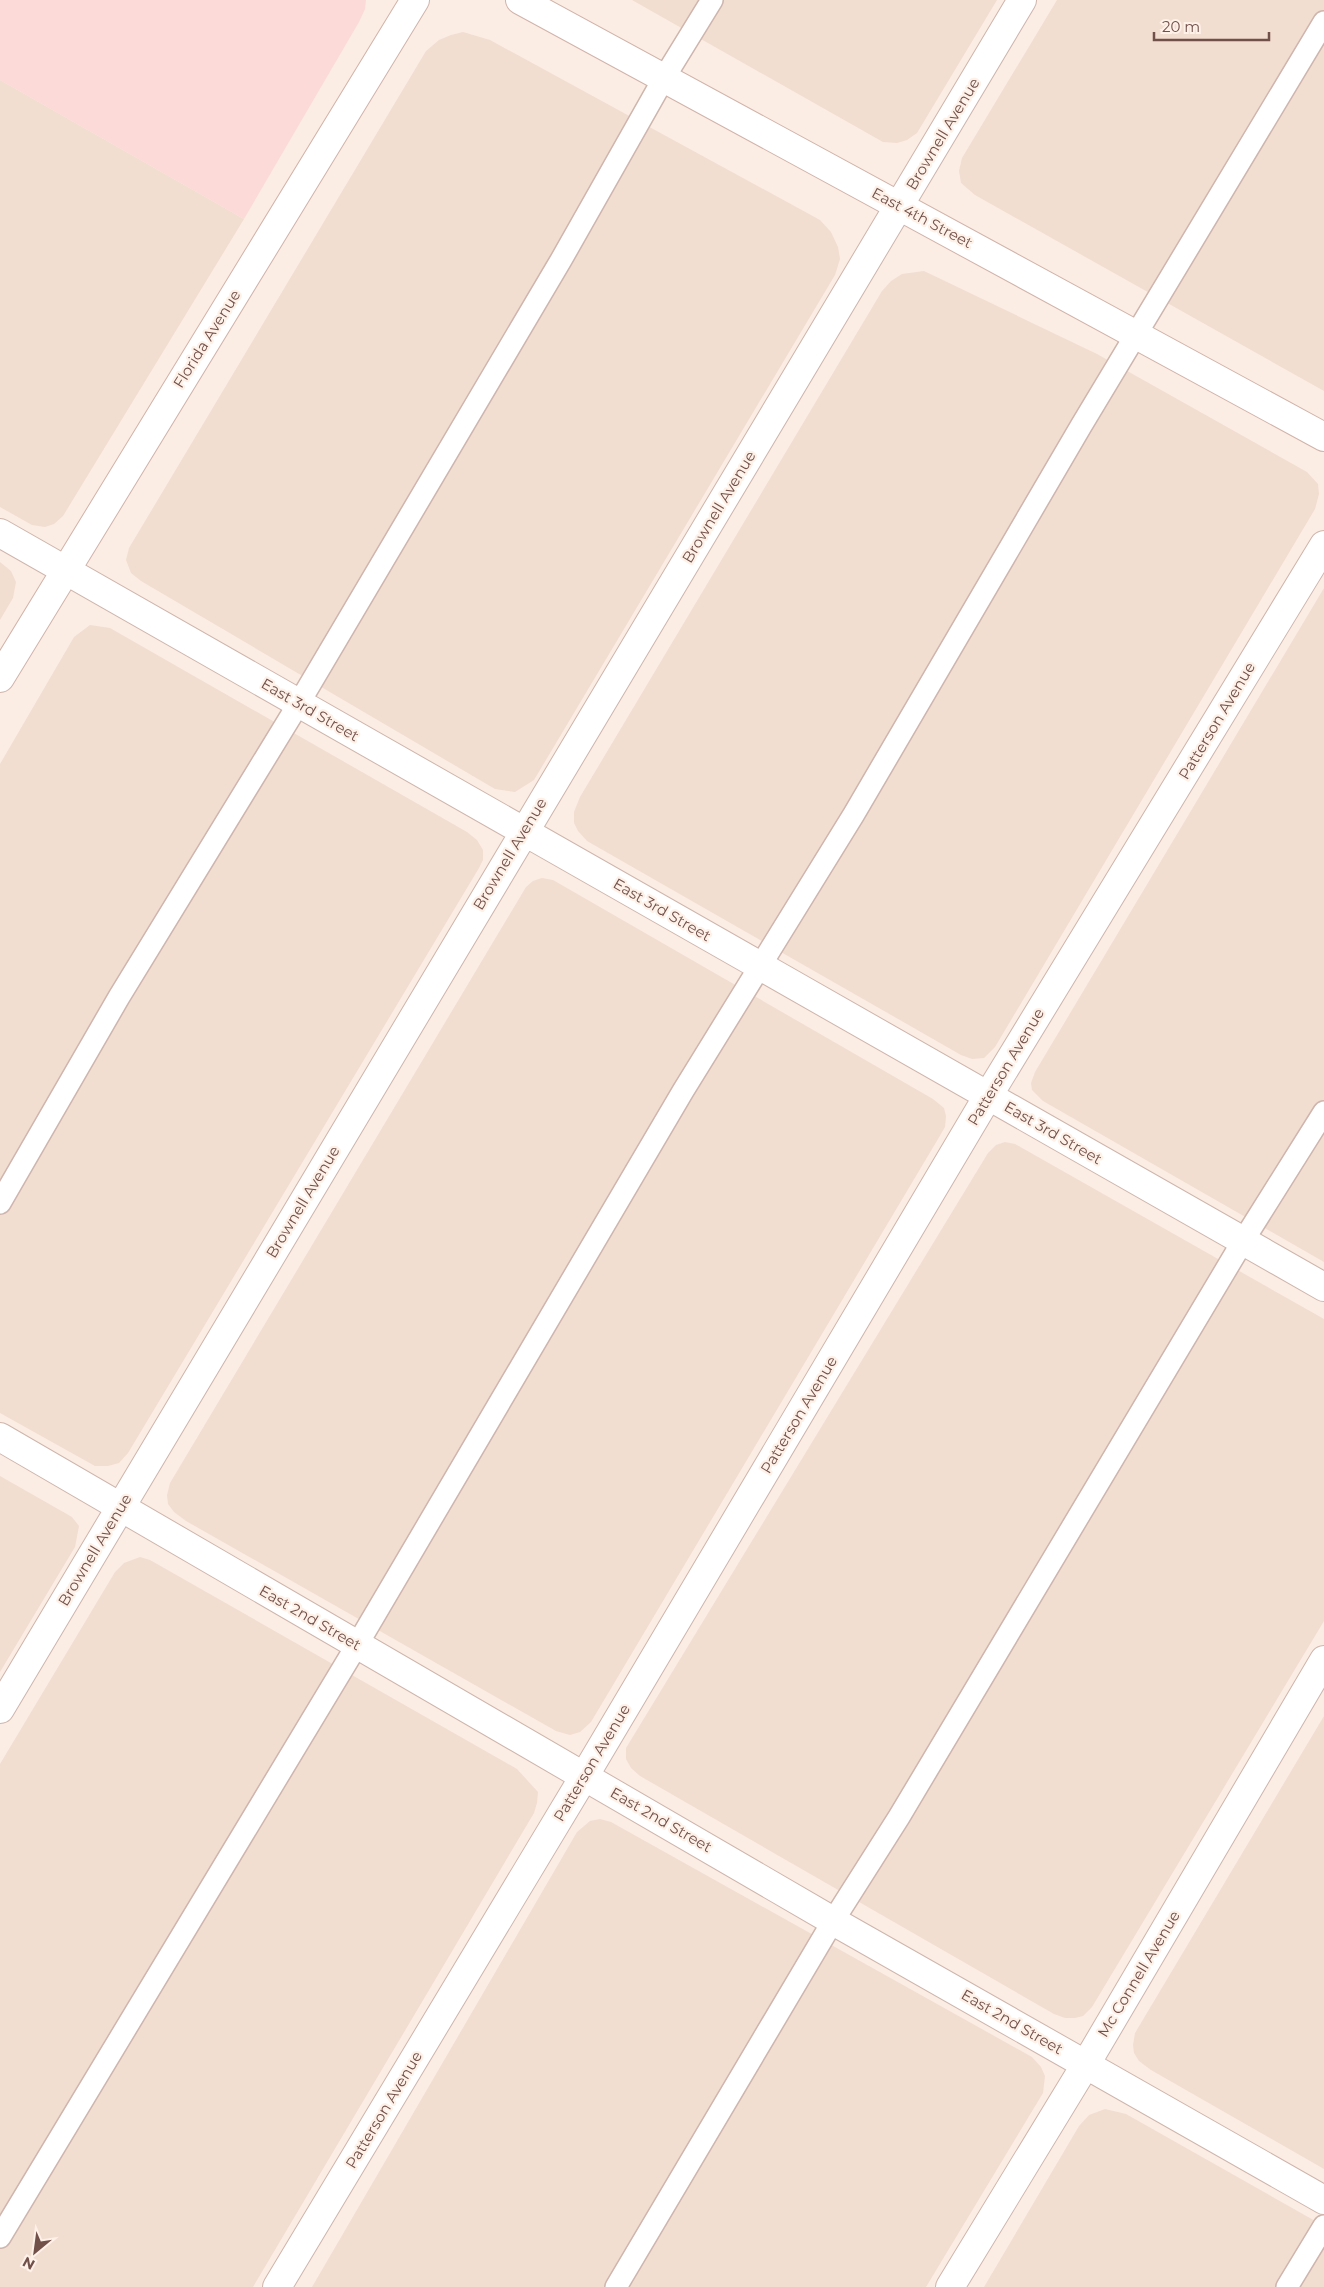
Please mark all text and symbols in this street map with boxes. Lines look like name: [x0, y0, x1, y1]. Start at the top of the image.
scale bar: [1154, 10, 1269, 42]
text: 20 m: [1162, 17, 1200, 36]
street label: Brownell Avenue: [902, 74, 983, 193]
street label: East 4th Street: [869, 183, 976, 252]
street label: Florida Avenue: [169, 286, 244, 391]
street label: Brownell Avenue: [678, 447, 759, 566]
street label: Patterson Avenue: [1174, 659, 1259, 783]
street label: East 3rd Street: [258, 674, 363, 745]
street label: Brownell Avenue: [469, 794, 550, 913]
street label: East 3rd Street: [610, 874, 715, 945]
street label: Patterson Avenue: [963, 1005, 1048, 1129]
street label: East 3rd Street: [1001, 1097, 1106, 1168]
street label: Brownell Avenue: [262, 1142, 343, 1261]
street label: Patterson Avenue: [756, 1353, 841, 1477]
street label: Brownell Avenue: [54, 1490, 135, 1609]
street label: East 2nd Street: [256, 1581, 364, 1654]
street label: Patterson Avenue: [549, 1701, 634, 1825]
street label: East 2nd Street: [607, 1783, 715, 1856]
street label: Mc Connell Avenue: [1093, 1907, 1184, 2041]
street label: East 2nd Street: [958, 1985, 1066, 2058]
street label: Patterson Avenue: [341, 2048, 426, 2172]
north arrow: [10, 2227, 60, 2277]
text: N: [19, 2253, 38, 2274]

